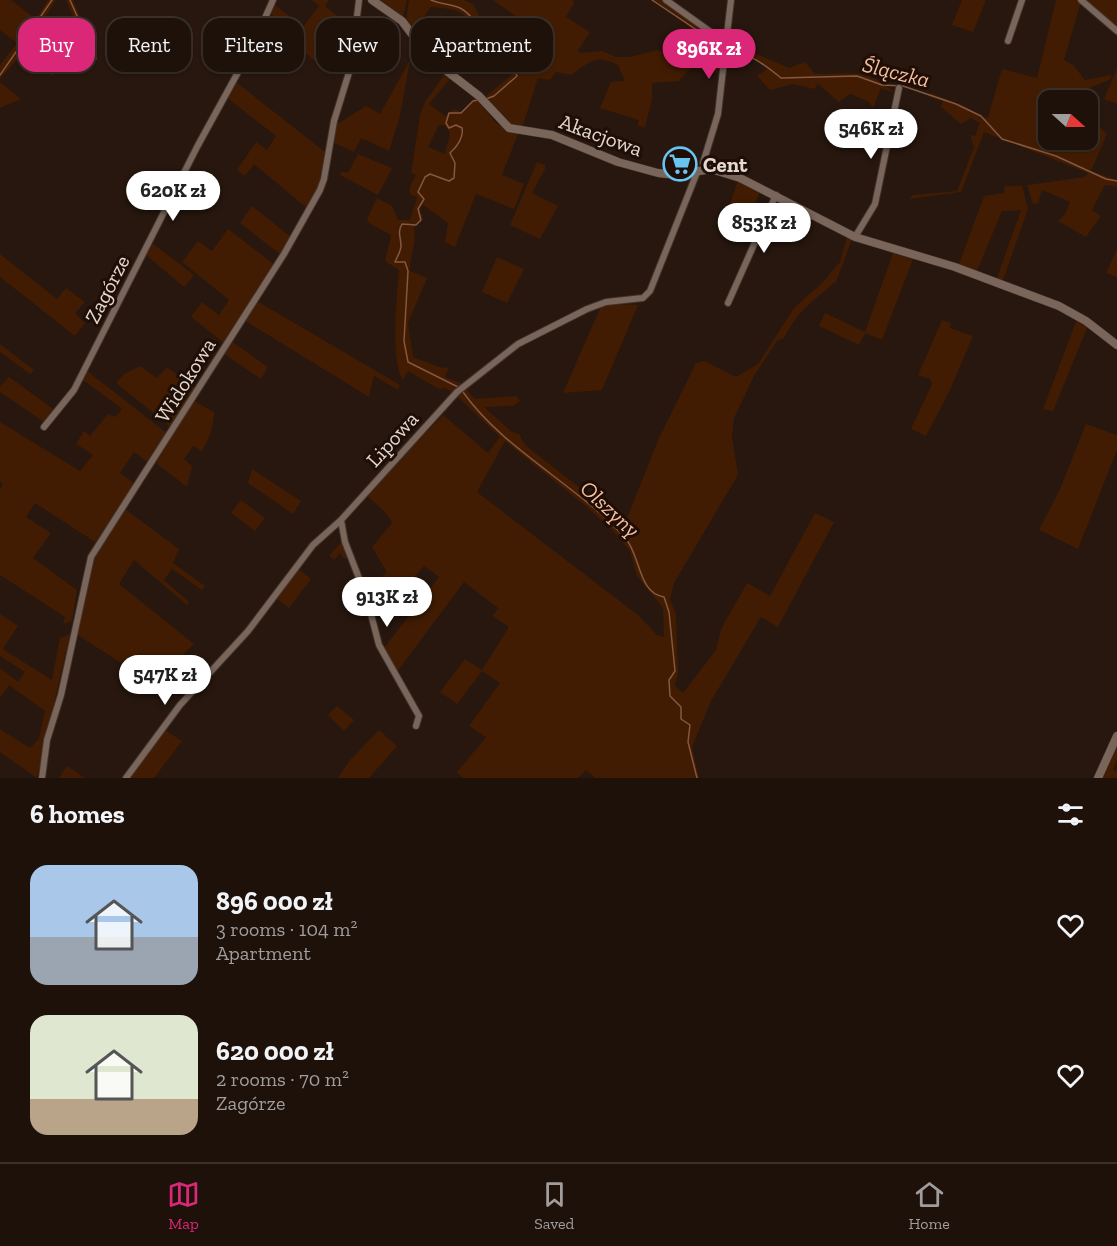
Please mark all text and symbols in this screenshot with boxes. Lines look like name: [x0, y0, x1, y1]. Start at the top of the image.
chip: Buy: [18, 18, 95, 72]
chip: Rent: [107, 18, 191, 72]
chip: Filters: [203, 18, 304, 72]
chip: New: [316, 18, 399, 72]
chip: Apartment: [411, 18, 553, 72]
pin: 896K zł: [654, 29, 764, 80]
text: 896K zł: [677, 36, 741, 60]
water label: Ślączka: [860, 51, 932, 93]
north arrow: [1038, 90, 1098, 150]
map controls: [1038, 90, 1098, 150]
street label: Akacjowa: [556, 108, 646, 162]
pin: 546K zł: [816, 109, 926, 160]
text: 546K zł: [838, 116, 904, 140]
supermarket icon: Cent: [662, 146, 698, 182]
place label: Cent: [703, 152, 748, 177]
pin: 620K zł: [118, 171, 228, 222]
text: 620K zł: [140, 178, 206, 202]
pin: 853K zł: [709, 203, 819, 254]
text: 853K zł: [732, 210, 796, 234]
street label: Zagórze: [79, 251, 135, 327]
street label: Widokowa: [149, 333, 221, 427]
street label: Lipowa: [361, 406, 423, 472]
water label: Olszyny: [575, 475, 645, 543]
pin: 913K zł: [332, 577, 442, 628]
text: 913K zł: [356, 584, 418, 608]
pin: 547K zł: [110, 655, 220, 706]
text: 547K zł: [133, 662, 197, 686]
text: 6 homes: [30, 798, 125, 830]
icon: filters: [1054, 798, 1087, 831]
text: 896 000 zł: [216, 885, 333, 917]
icon: home: [78, 889, 150, 961]
icon: heart: [1054, 909, 1087, 942]
text: 3 rooms · 104 m²: [216, 917, 357, 941]
text: Apartment: [216, 941, 311, 965]
text: 620 000 zł: [216, 1035, 334, 1067]
icon: home: [78, 1039, 150, 1111]
icon: heart: [1054, 1059, 1087, 1092]
text: 2 rooms · 70 m²: [216, 1067, 349, 1091]
text: Zagórze: [216, 1091, 286, 1115]
tab: Map: [167, 1178, 200, 1233]
tab: Saved: [534, 1178, 574, 1233]
tab: Home: [909, 1178, 950, 1233]

